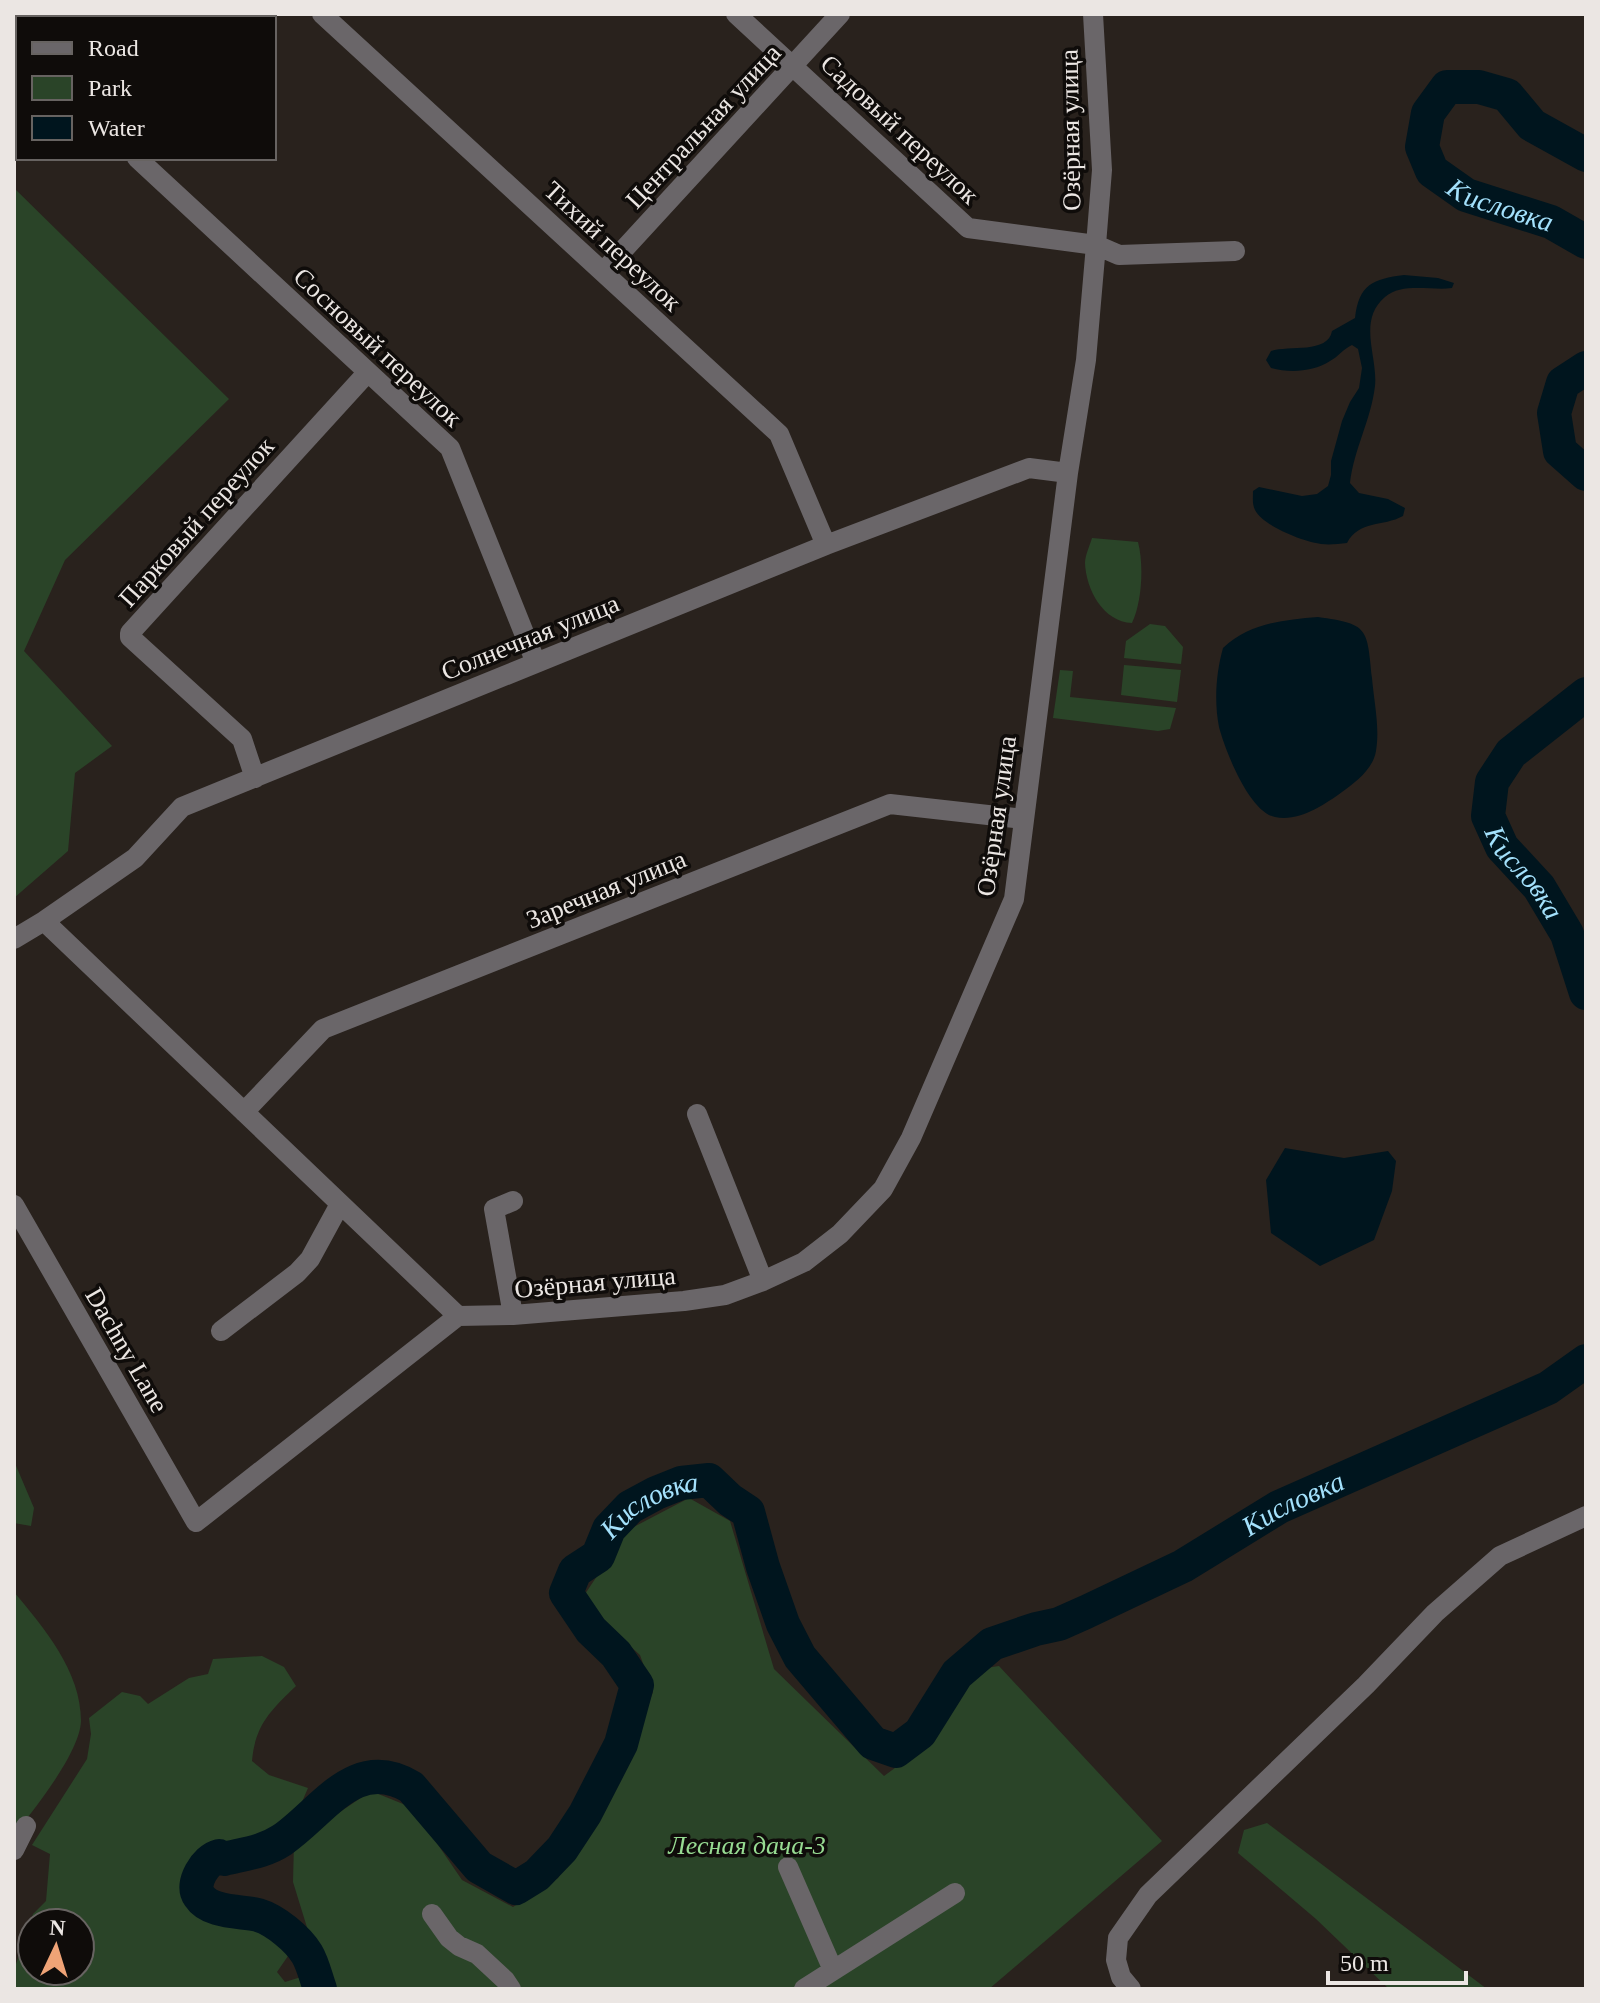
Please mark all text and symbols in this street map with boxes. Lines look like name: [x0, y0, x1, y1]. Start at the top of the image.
legend: [16, 16, 276, 160]
text: Road: [88, 35, 139, 61]
street label: Центральная улица: [620, 38, 787, 214]
street label: Озёрная улица: [1055, 48, 1086, 211]
street label: Садовый переулок: [815, 49, 985, 210]
text: Park: [88, 75, 132, 101]
text: Water: [88, 115, 145, 141]
water label: Кисловка: [1440, 171, 1557, 238]
street label: Тихий переулок: [538, 176, 687, 317]
street label: Сосновый переулок: [288, 262, 468, 433]
street label: Парковый переулок: [113, 432, 280, 613]
street label: Солнечная улица: [437, 588, 624, 686]
street label: Озёрная улица: [971, 734, 1022, 898]
water label: Кисловка: [1478, 820, 1569, 925]
street label: Заречная улица: [522, 844, 691, 935]
street label: Озёрная улица: [513, 1261, 677, 1304]
street label: Dachny Lane: [79, 1283, 174, 1418]
water label: Кисловка: [1235, 1465, 1349, 1543]
water label: Кисловка: [593, 1466, 700, 1545]
park label: Лесная дача-3: [667, 1831, 826, 1860]
north arrow: [16, 1907, 96, 1987]
text: N: [49, 1915, 66, 1941]
scale bar: [1328, 1935, 1466, 1985]
text: 50 m: [1340, 1950, 1389, 1976]

